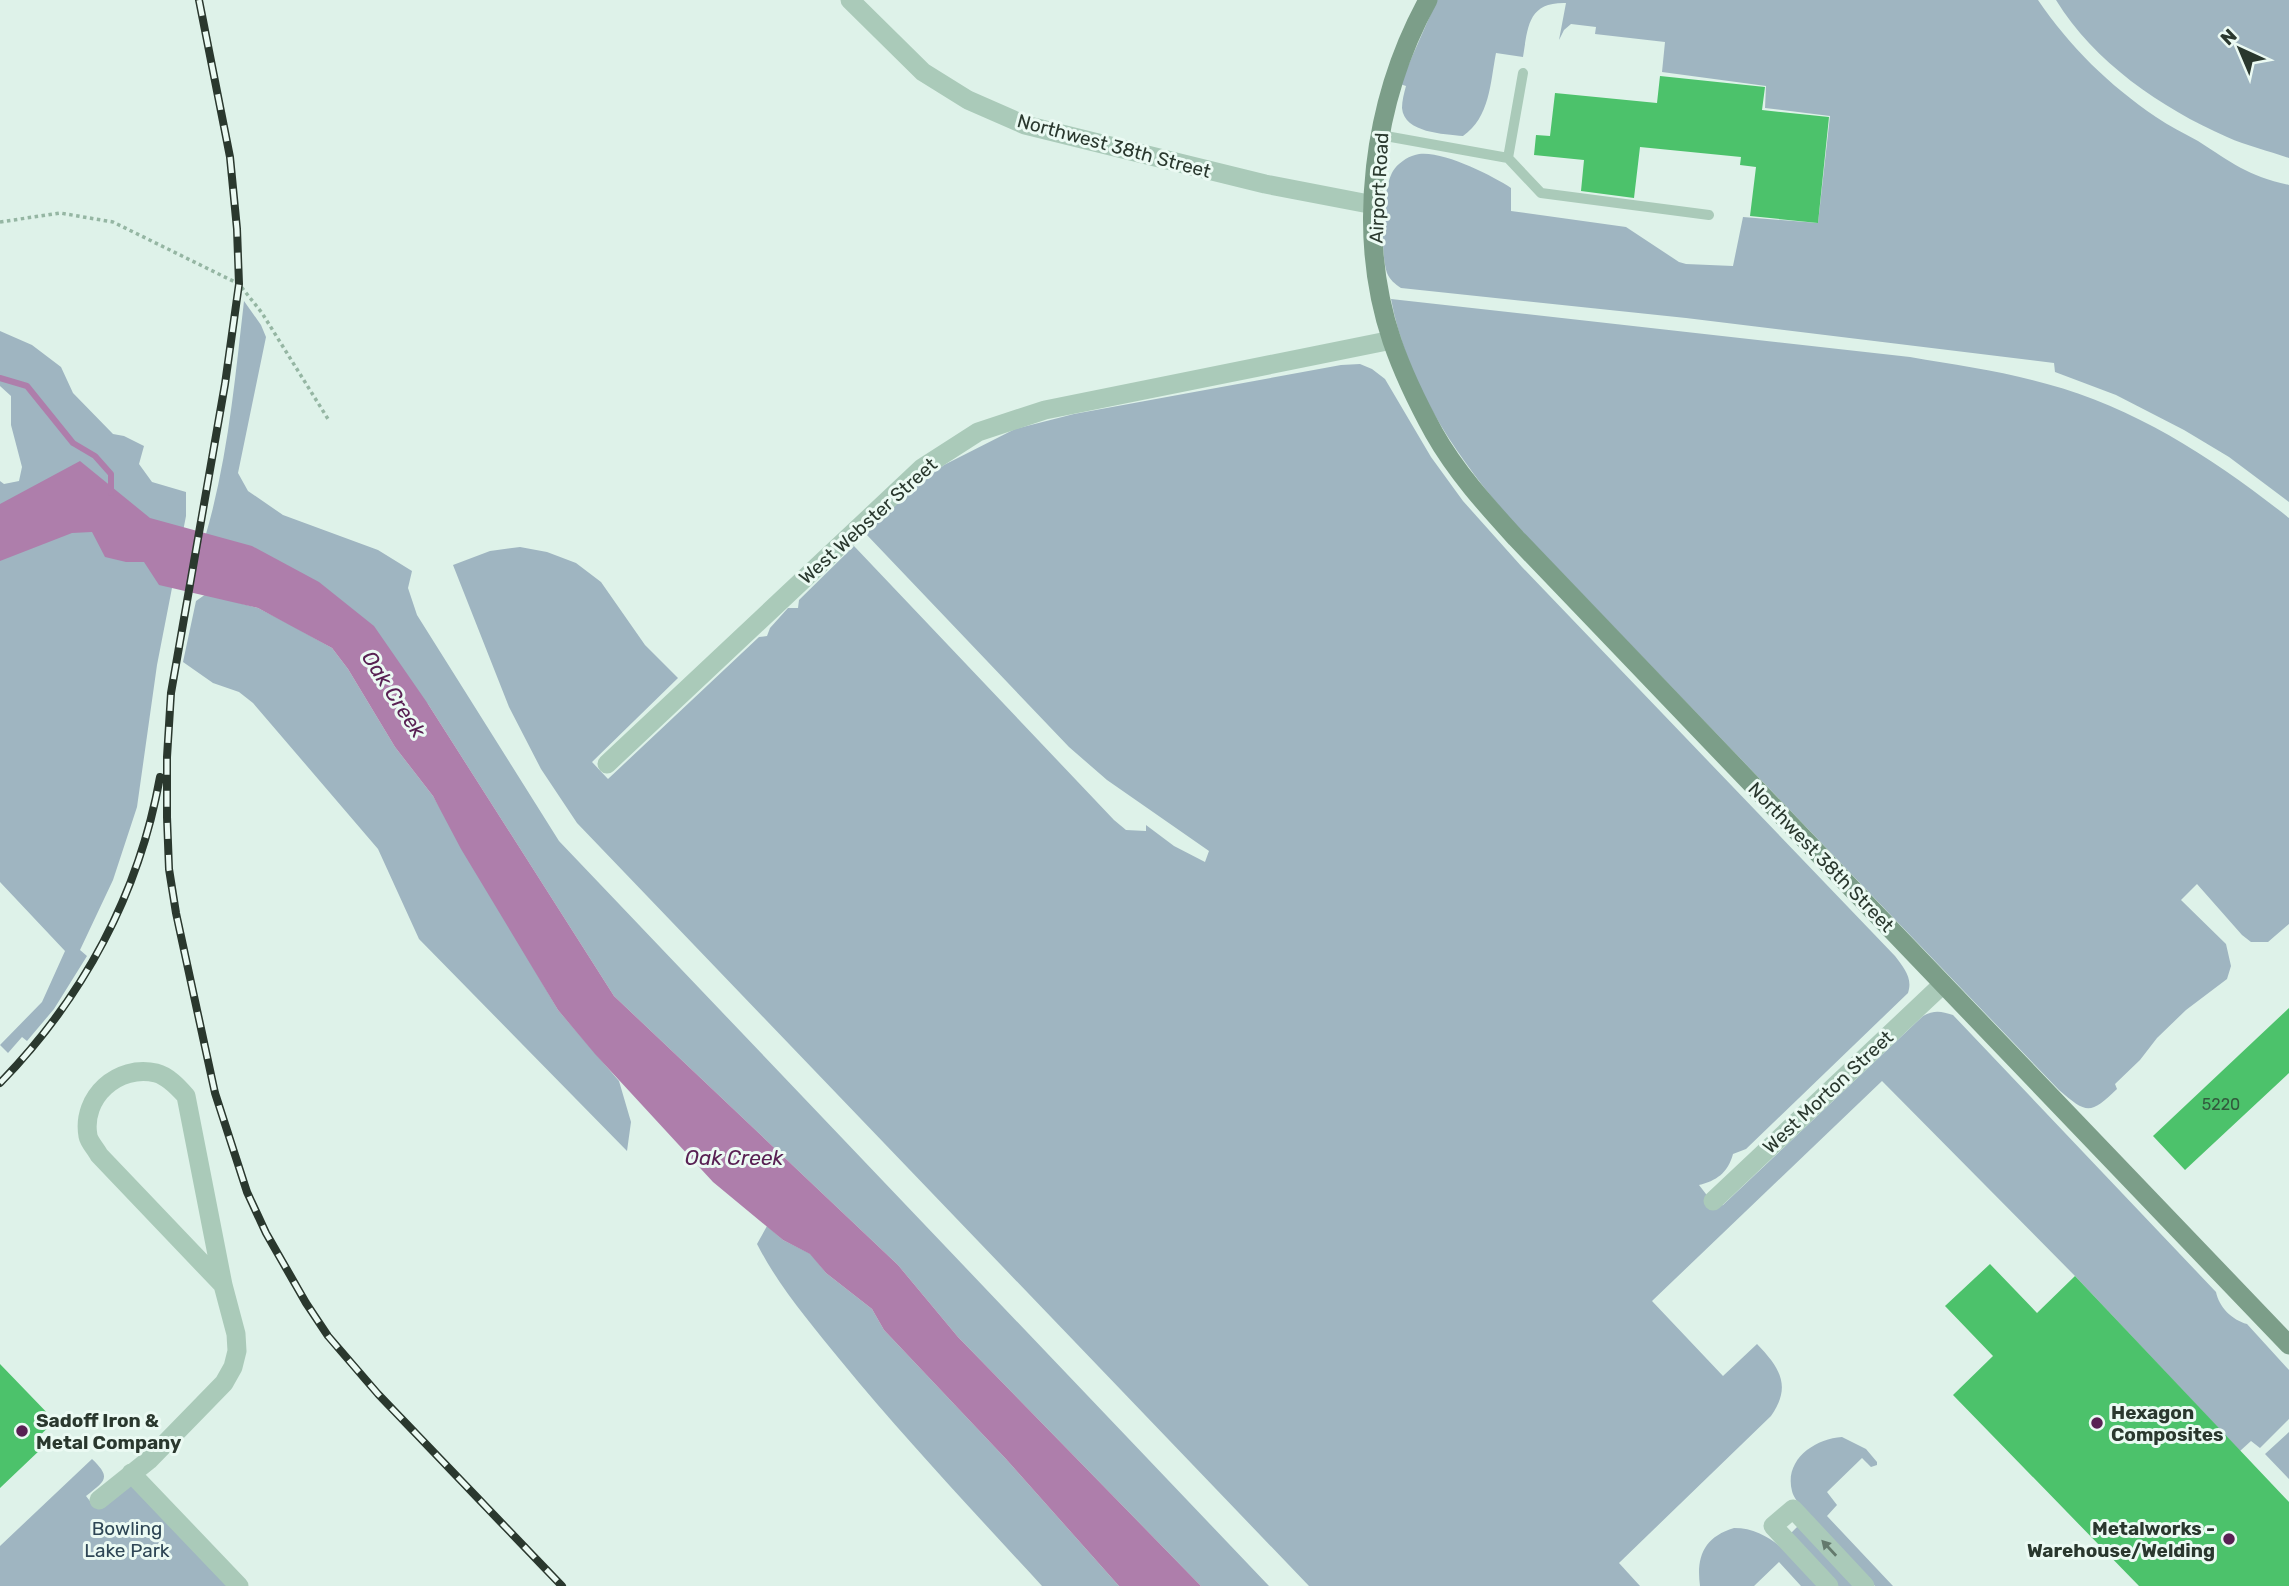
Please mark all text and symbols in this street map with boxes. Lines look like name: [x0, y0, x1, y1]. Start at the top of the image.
north arrow: [2205, 14, 2275, 84]
text: N: [2216, 24, 2241, 50]
street label: Northwest 38th Street: [1015, 109, 1214, 183]
street label: Airport Road: [1365, 132, 1393, 244]
street label: West Webster Street: [794, 453, 942, 589]
water label: Oak Creek: [357, 646, 432, 743]
street label: Northwest 38th Street: [1743, 777, 1899, 937]
street label: West Morton Street: [1758, 1025, 1898, 1158]
house number: 5220: [2202, 1095, 2240, 1114]
water label: Oak Creek: [685, 1145, 784, 1170]
place label: Hexagon Composites: [2111, 1401, 2224, 1446]
place label: Sadoff Iron & Metal Company: [36, 1409, 182, 1454]
marker: Hexagon Composites: [2089, 1415, 2105, 1431]
marker: Sadoff Iron & Metal Company: [14, 1423, 30, 1439]
park label: Bowling Lake Park: [84, 1517, 170, 1562]
place label: Metalworks - Warehouse/Welding: [2027, 1517, 2215, 1562]
marker: Metalworks - Warehouse/Welding: [2221, 1531, 2237, 1547]
one-way arrow: [1820, 1539, 1837, 1556]

